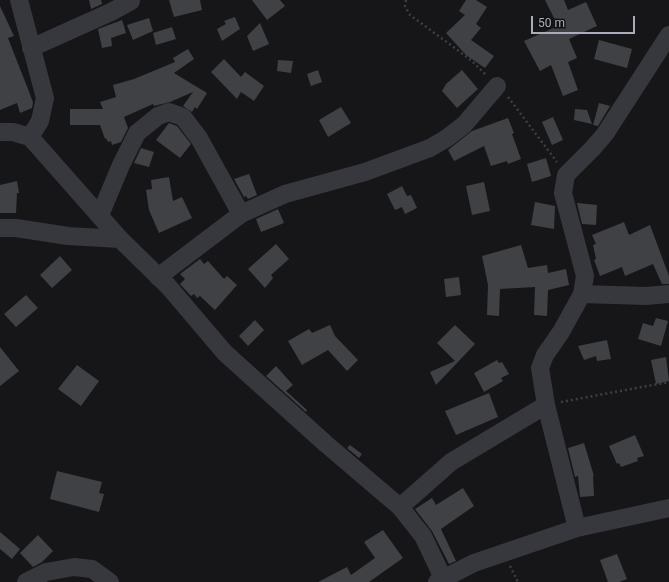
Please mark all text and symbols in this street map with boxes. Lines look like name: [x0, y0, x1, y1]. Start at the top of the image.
scale bar: [533, 8, 637, 34]
text: 50 m: [538, 16, 565, 30]

